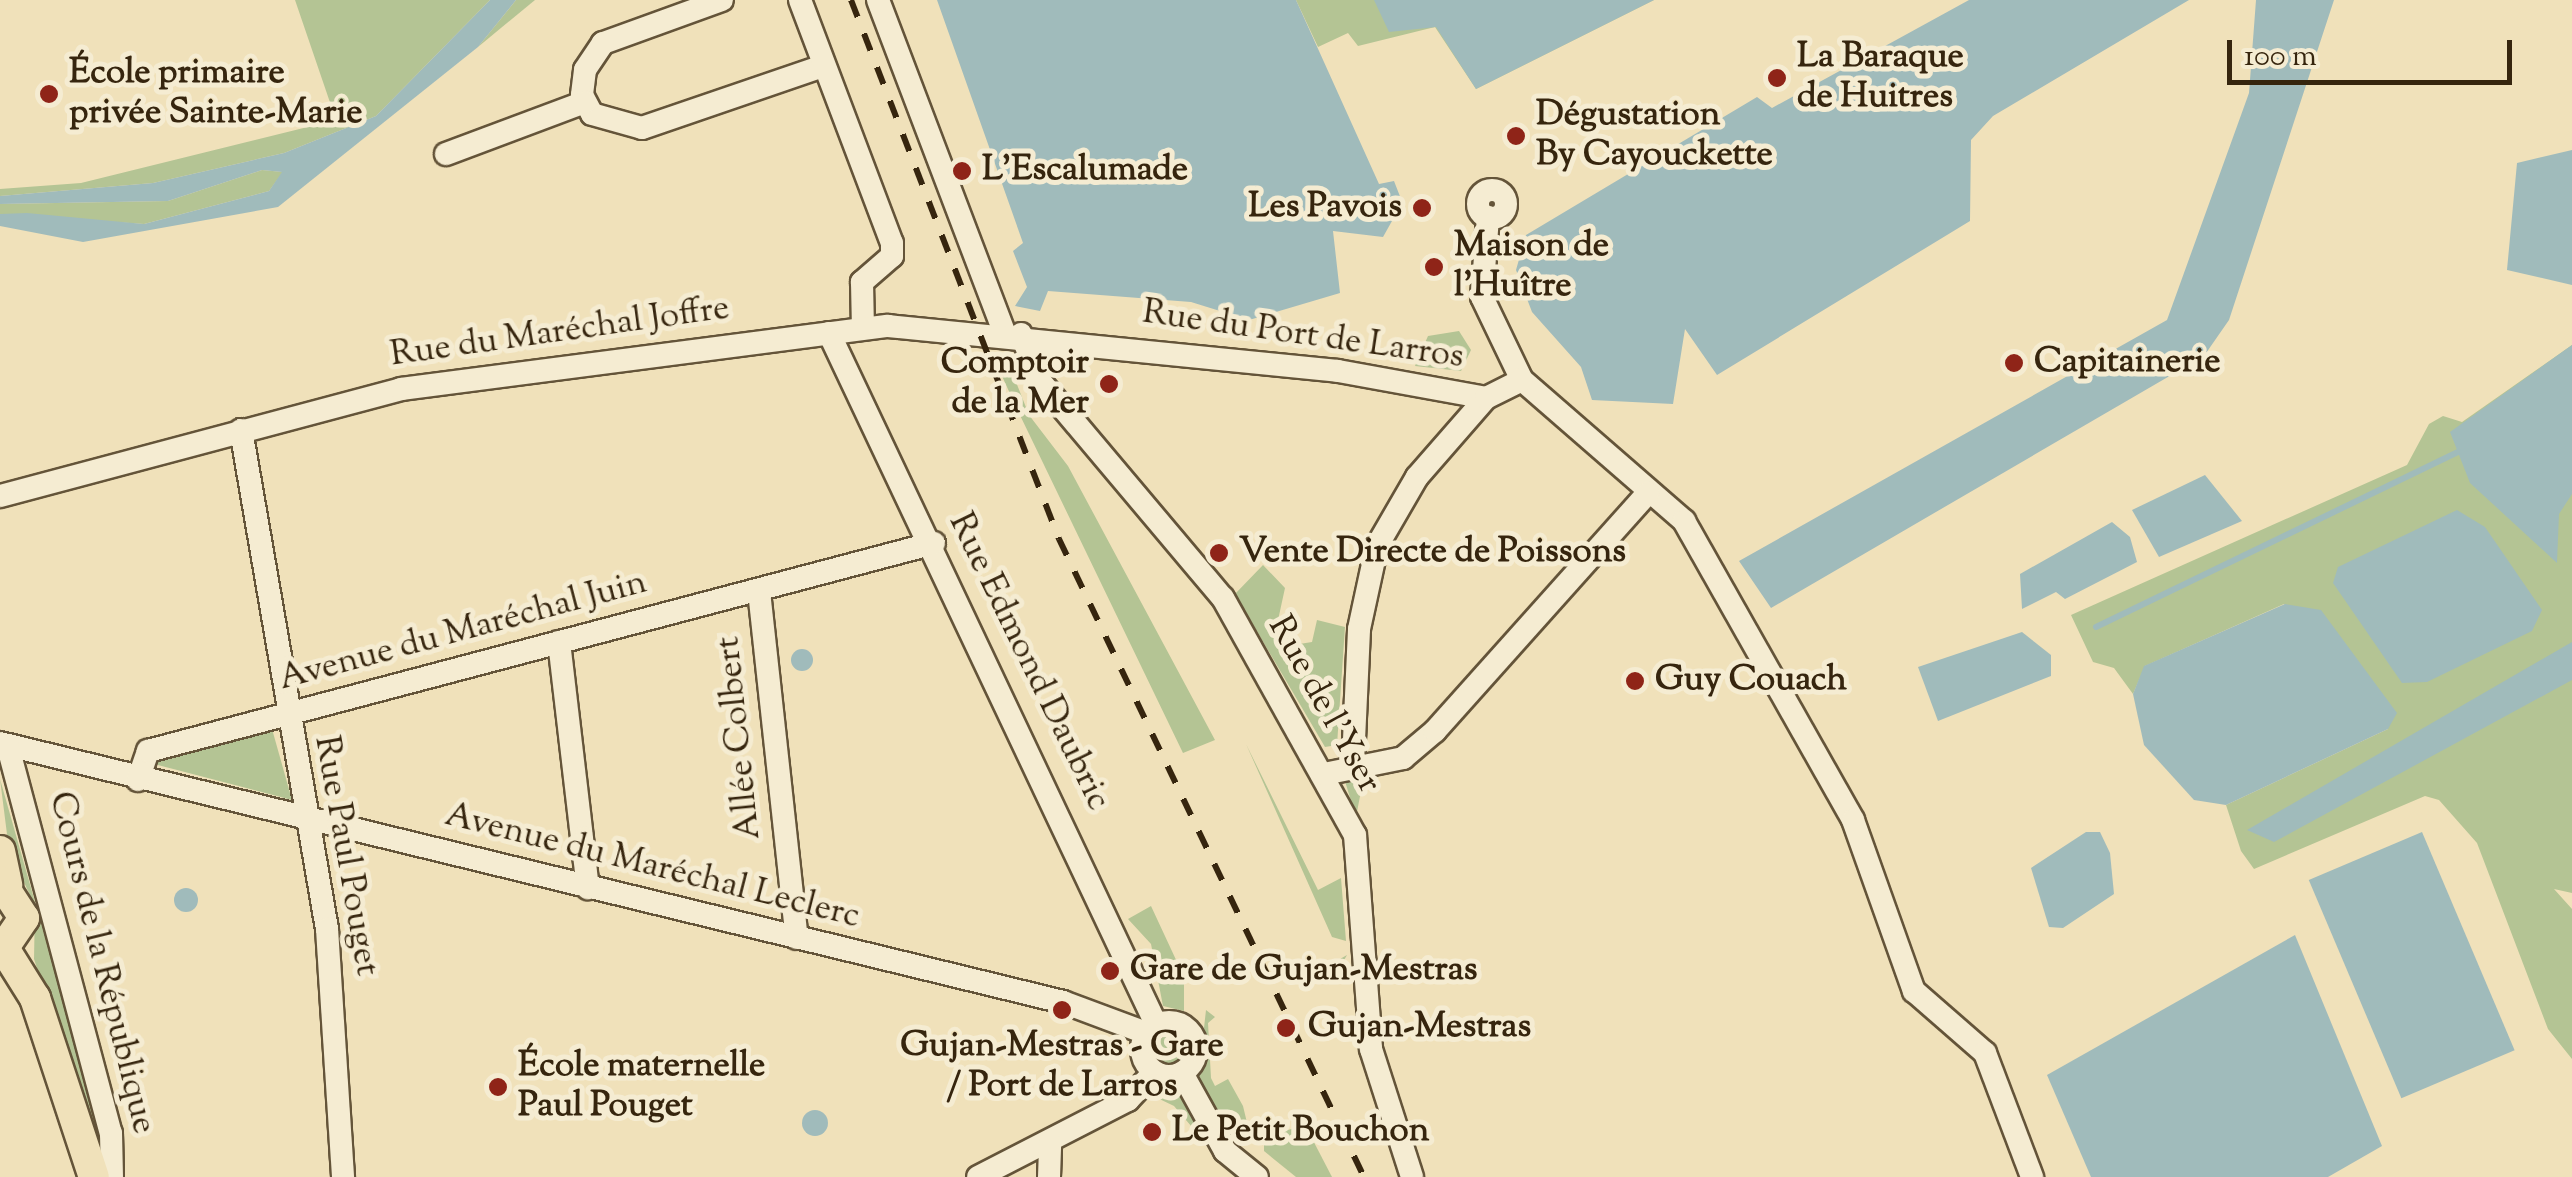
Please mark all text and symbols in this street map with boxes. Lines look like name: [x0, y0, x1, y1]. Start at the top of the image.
scale bar: [2232, 20, 2517, 82]
text: 100 m: [2244, 36, 2317, 79]
place label: La Baraque de Huitres: [1797, 37, 1964, 119]
place label: École primaire privée Sainte-Marie: [69, 53, 363, 135]
marker: La Baraque de Huitres: [1766, 67, 1788, 89]
marker: École primaire privée Sainte-Marie: [38, 83, 60, 105]
place label: Dégustation By Cayouckette: [1536, 95, 1773, 177]
marker: Dégustation By Cayouckette: [1505, 125, 1527, 147]
place label: L'Escalumade: [982, 150, 1188, 192]
marker: L'Escalumade: [951, 160, 973, 182]
place label: Les Pavois: [1248, 187, 1402, 229]
marker: Les Pavois: [1411, 197, 1433, 219]
place label: Maison de l'Huître: [1454, 226, 1609, 308]
marker: Maison de l'Huître: [1423, 256, 1445, 278]
street label: Rue du Maréchal Joffre: [388, 288, 732, 378]
street label: Rue du Port de Larros: [1140, 293, 1466, 379]
place label: Capitainerie: [2034, 342, 2221, 384]
place label: Comptoir de la Mer: [941, 343, 1089, 425]
marker: Capitainerie: [2003, 352, 2025, 374]
marker: Comptoir de la Mer: [1098, 373, 1120, 395]
street label: Rue Edmond Daubric: [938, 507, 1118, 817]
place label: Vente Directe de Poissons: [1239, 532, 1626, 574]
marker: Vente Directe de Poissons: [1208, 542, 1230, 564]
street label: Avenue du Maréchal Juin: [274, 563, 652, 701]
street label: Rue de l'Yser: [1257, 609, 1389, 801]
street label: Allée Colbert: [708, 634, 772, 842]
place label: Guy Couach: [1655, 660, 1847, 702]
marker: Guy Couach: [1624, 670, 1646, 692]
street label: Rue Paul Pouget: [303, 733, 387, 979]
street label: Cours de la République: [38, 788, 164, 1138]
street label: Avenue du Maréchal Leclerc: [440, 795, 864, 939]
place label: Gare de Gujan-Mestras: [1130, 950, 1478, 992]
marker: Gare de Gujan-Mestras: [1099, 960, 1121, 982]
marker: Gujan-Mestras - Gare / Port de Larros: [1051, 999, 1073, 1021]
place label: Gujan-Mestras: [1308, 1007, 1531, 1049]
marker: Gujan-Mestras: [1273, 1015, 1299, 1041]
place label: Gujan-Mestras - Gare / Port de Larros: [900, 1026, 1224, 1108]
place label: École maternelle Paul Pouget: [518, 1046, 765, 1128]
marker: École maternelle Paul Pouget: [487, 1076, 509, 1098]
place label: Le Petit Bouchon: [1172, 1111, 1429, 1153]
marker: Le Petit Bouchon: [1141, 1121, 1163, 1143]

